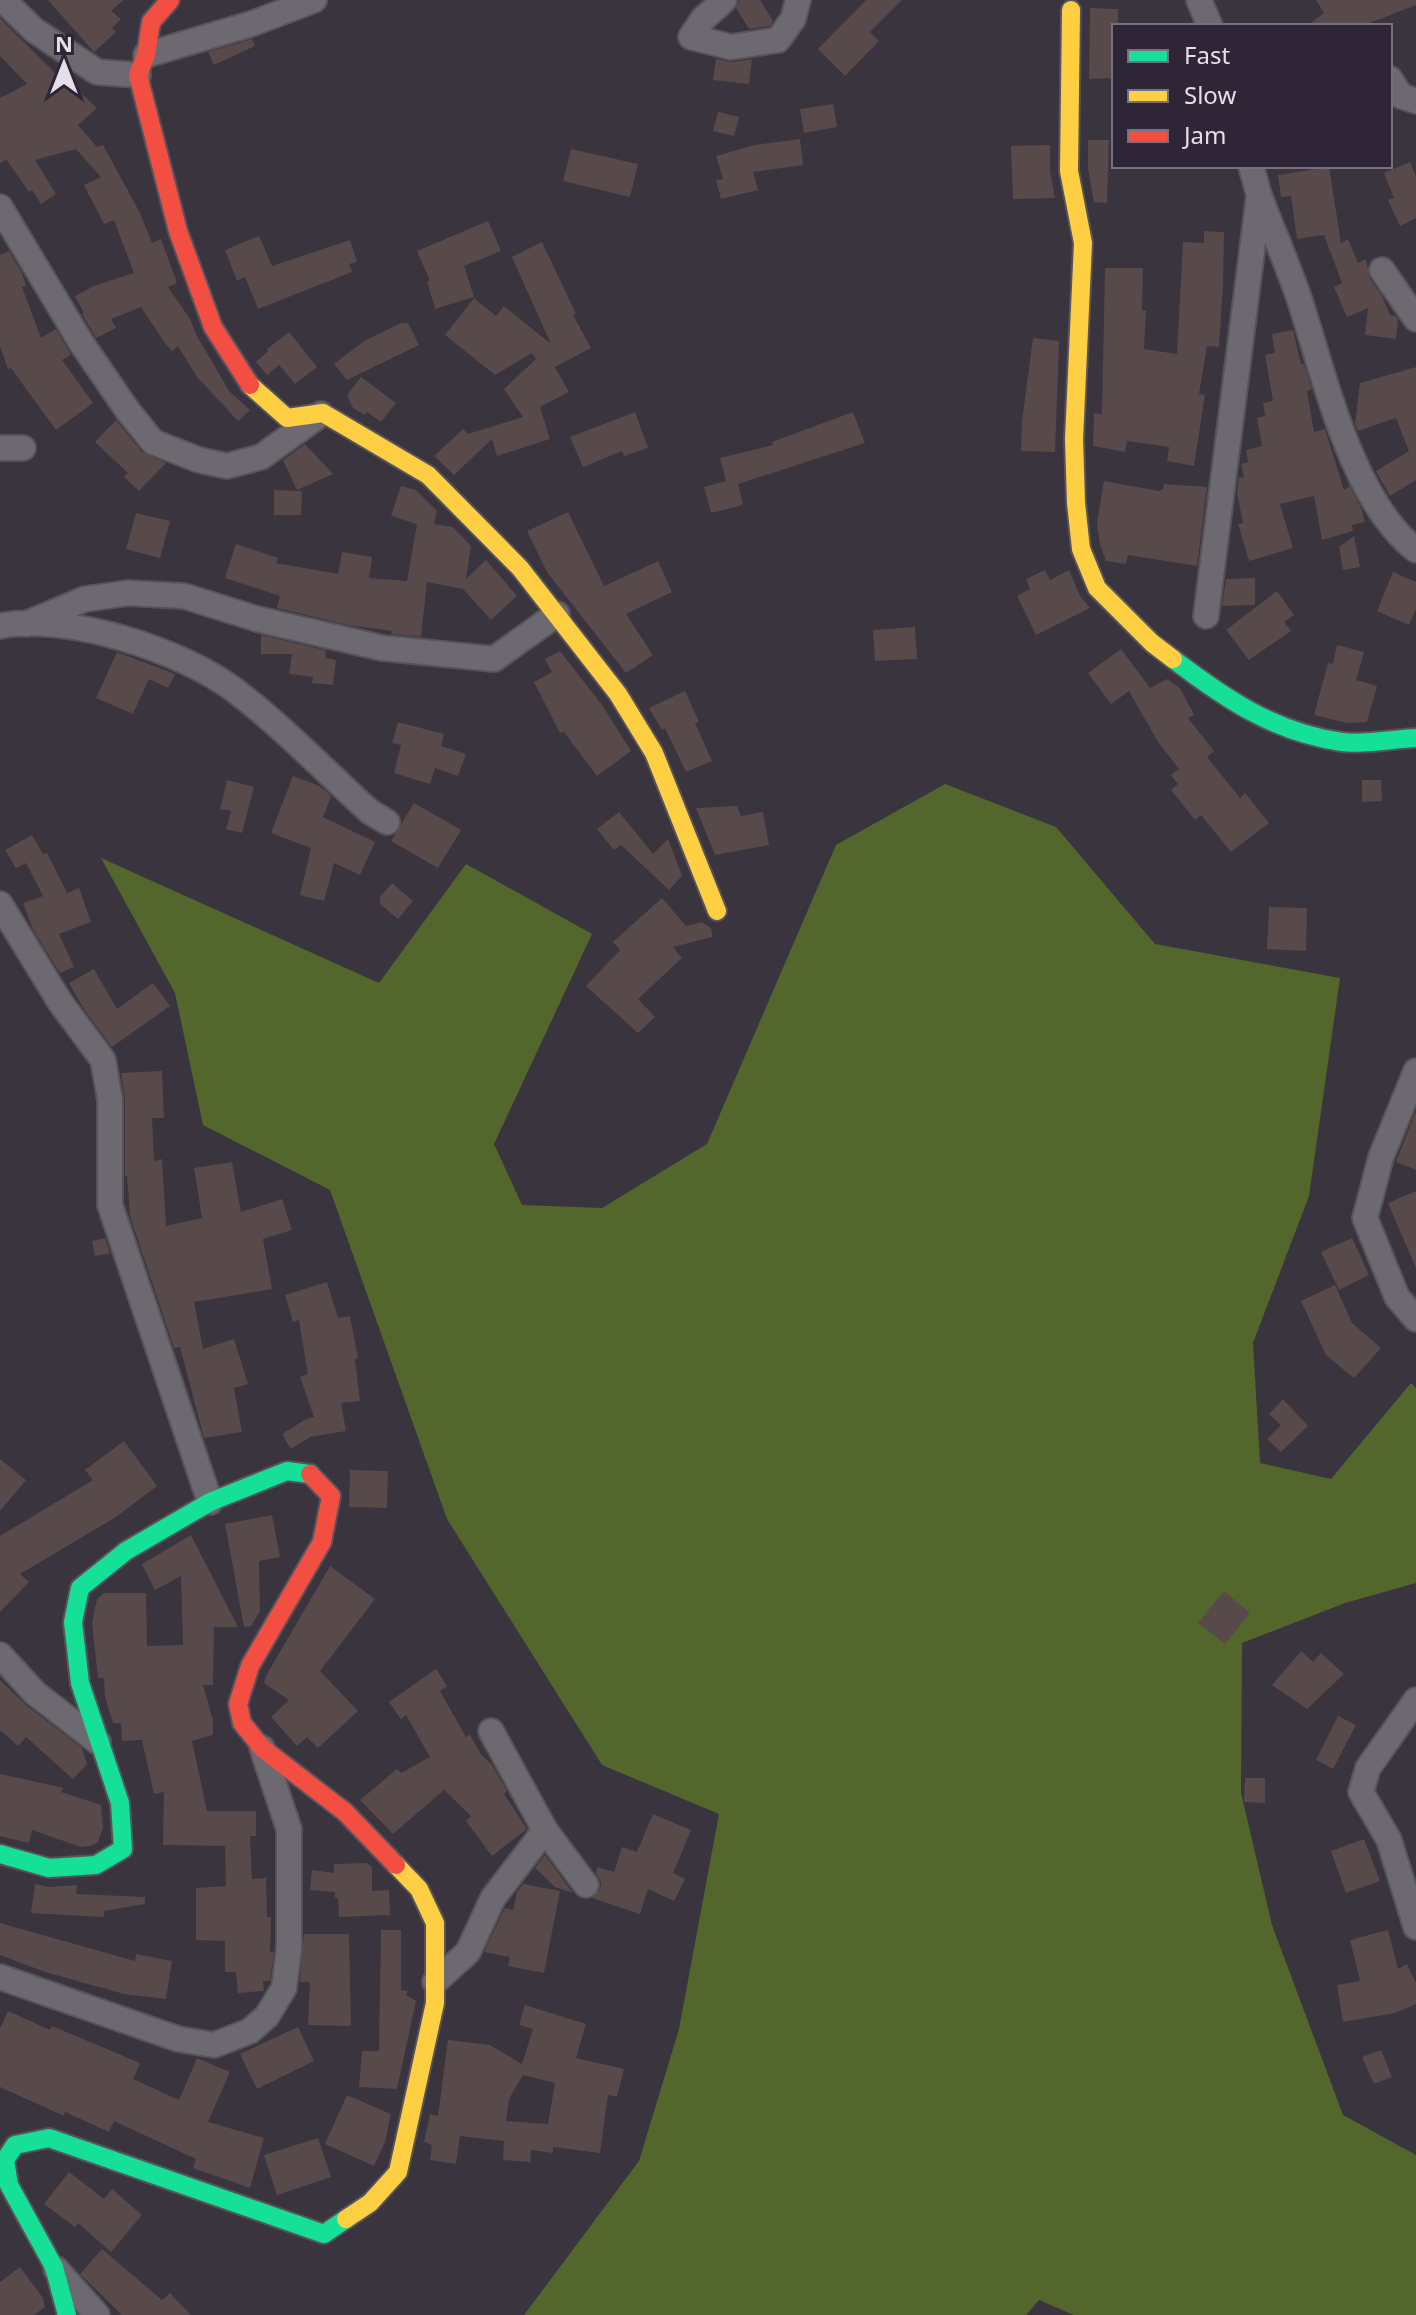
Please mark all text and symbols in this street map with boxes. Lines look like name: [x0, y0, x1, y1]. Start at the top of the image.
north arrow: [24, 24, 104, 104]
legend: [1112, 24, 1392, 168]
text: N: [55, 28, 73, 58]
text: Fast: [1184, 38, 1230, 71]
text: Slow: [1184, 78, 1236, 111]
text: Jam: [1182, 118, 1226, 151]

